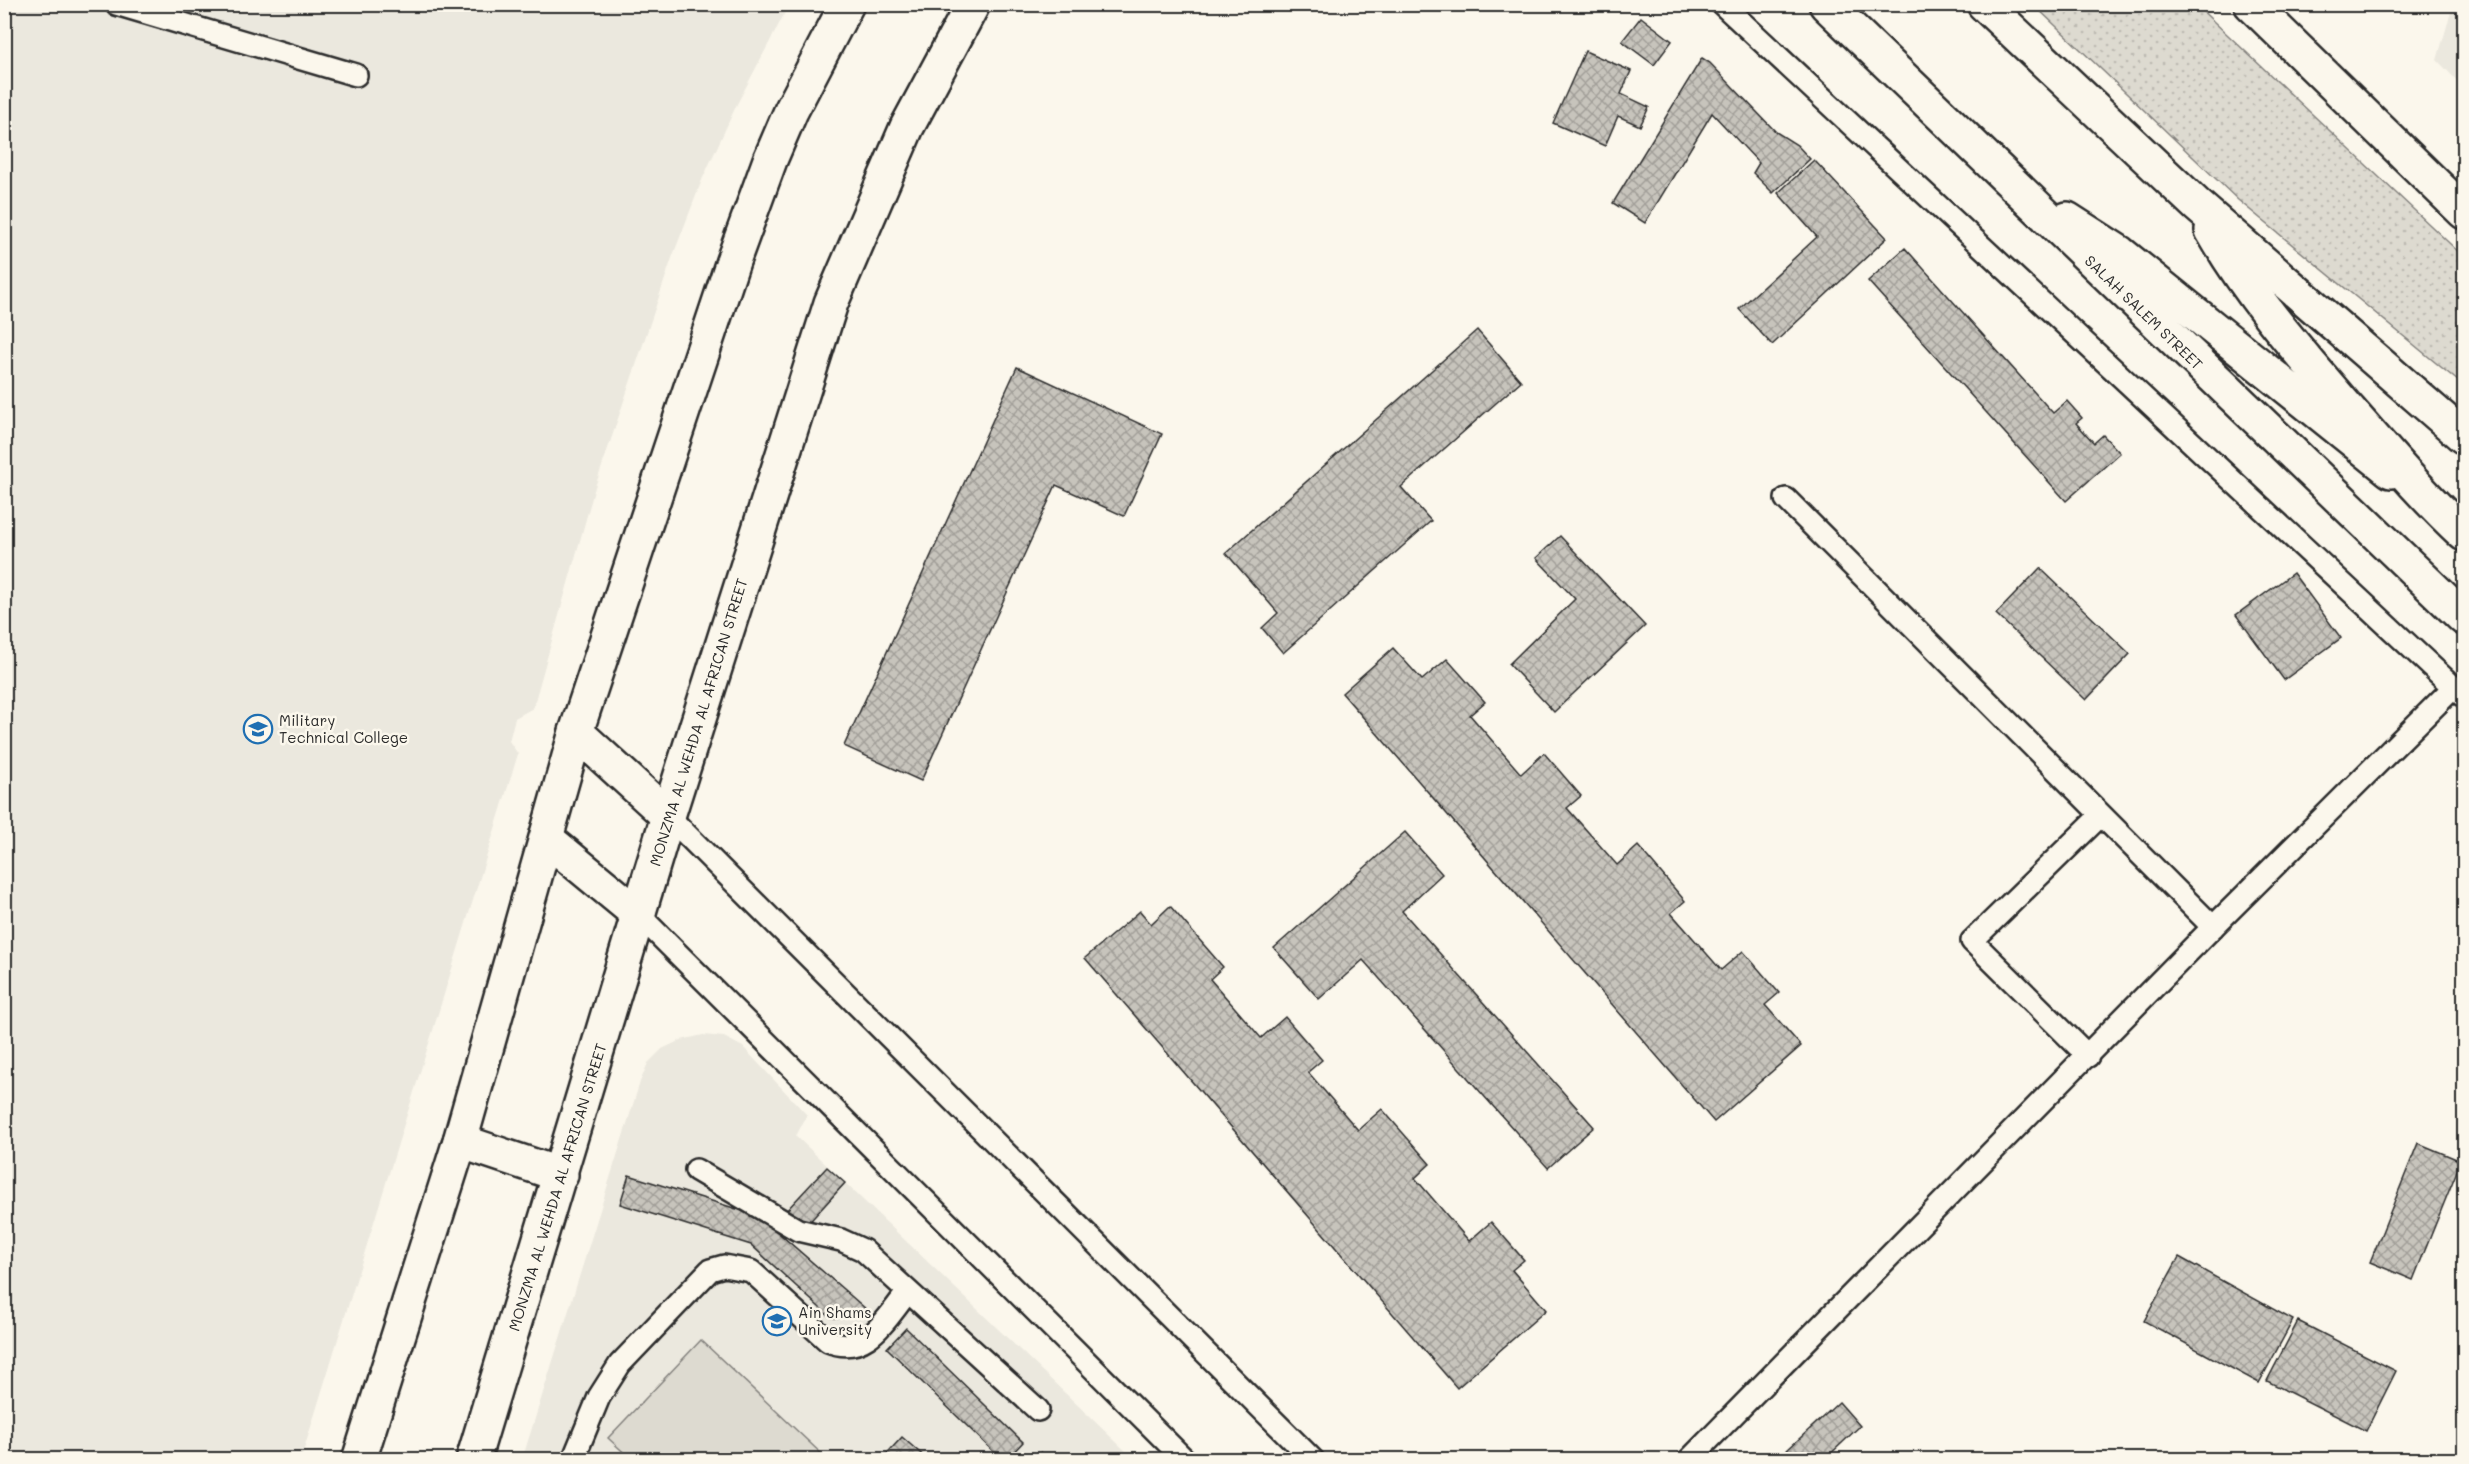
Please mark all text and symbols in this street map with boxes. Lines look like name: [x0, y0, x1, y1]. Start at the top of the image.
street label: SALAH SALEM STREET: [2081, 250, 2207, 374]
street label: MONZMA AL WEHDA AL AFRICAN STREET: [645, 576, 751, 868]
place label: Military Technical College: [279, 710, 408, 747]
school or university icon: Military Technical College: [242, 713, 274, 745]
street label: MONZMA AL WEHDA AL AFRICAN STREET: [504, 1041, 610, 1333]
place label: Ain Shams University: [798, 1302, 872, 1339]
school or university icon: Ain Shams University: [761, 1305, 793, 1337]

